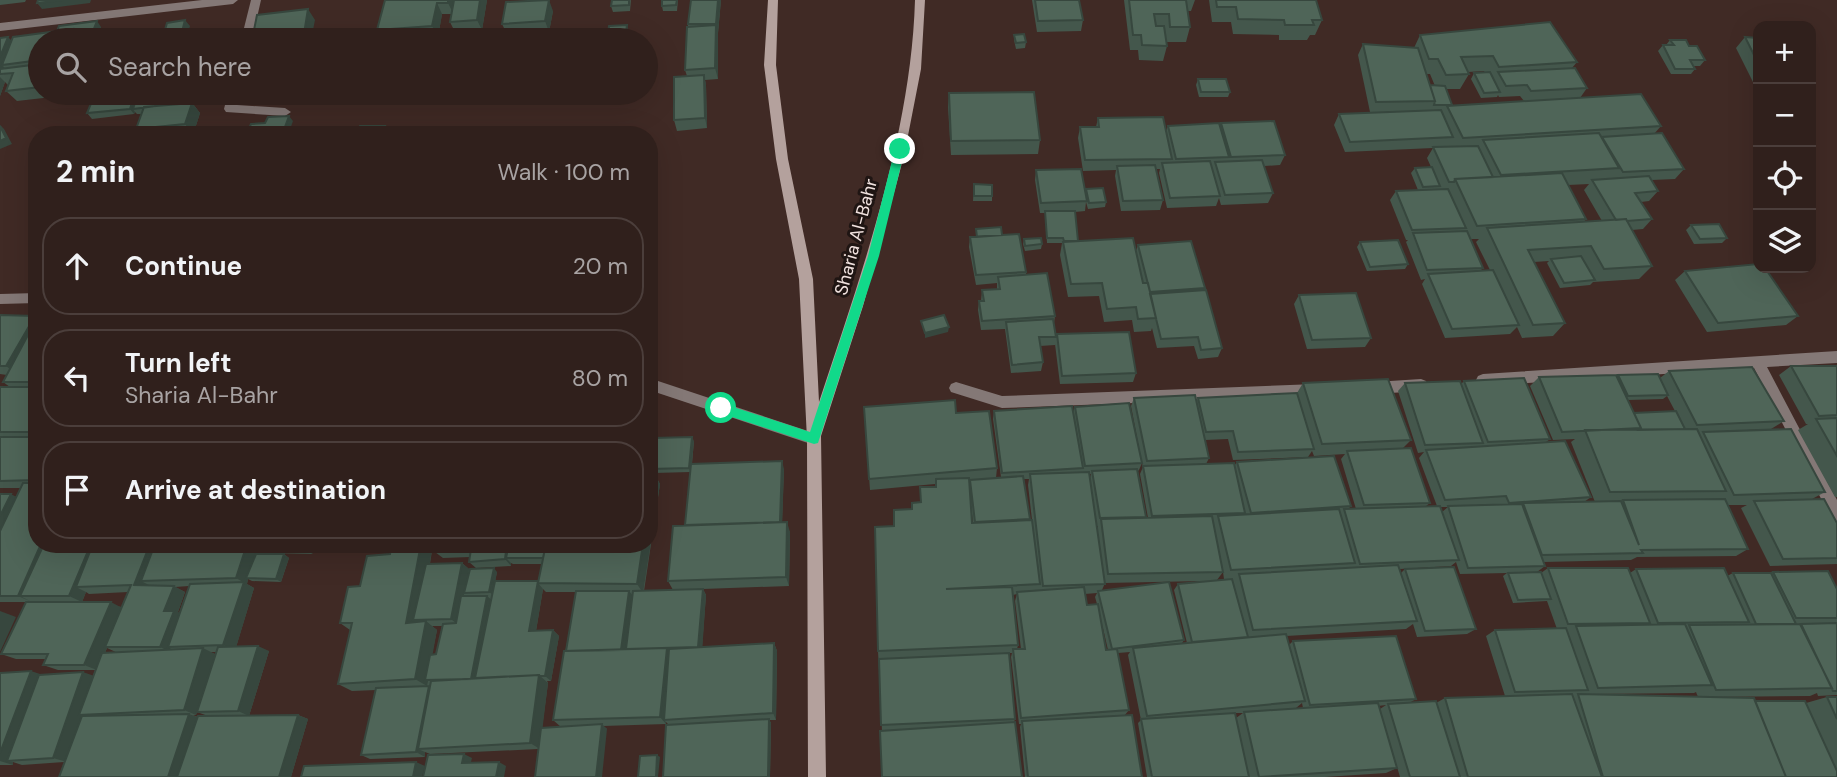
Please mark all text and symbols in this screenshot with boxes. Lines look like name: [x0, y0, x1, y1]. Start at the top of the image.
map controls: [1753, 21, 1816, 273]
button: +: [1753, 21, 1816, 84]
search box: [28, 28, 658, 105]
icon: search: [52, 48, 90, 86]
text: Search here: [108, 50, 251, 84]
button: −: [1753, 84, 1816, 147]
route end: [884, 133, 915, 164]
button: locate: [1753, 147, 1816, 210]
text: 2 min: [56, 152, 135, 191]
text: Walk · 100 m: [498, 157, 630, 187]
street label: Sharia Al-Bahr: [829, 176, 883, 298]
button: layers: [1753, 210, 1816, 273]
icon: ahead: [58, 247, 96, 285]
text: Continue: [125, 249, 242, 283]
text: 20 m: [573, 251, 628, 281]
text: Turn left: [125, 346, 232, 380]
icon: left: [58, 359, 96, 397]
text: 80 m: [572, 363, 628, 393]
text: Sharia Al-Bahr: [125, 380, 278, 410]
route start: [705, 392, 736, 423]
icon: arrive: [58, 471, 96, 509]
text: Arrive at destination: [125, 473, 386, 507]

